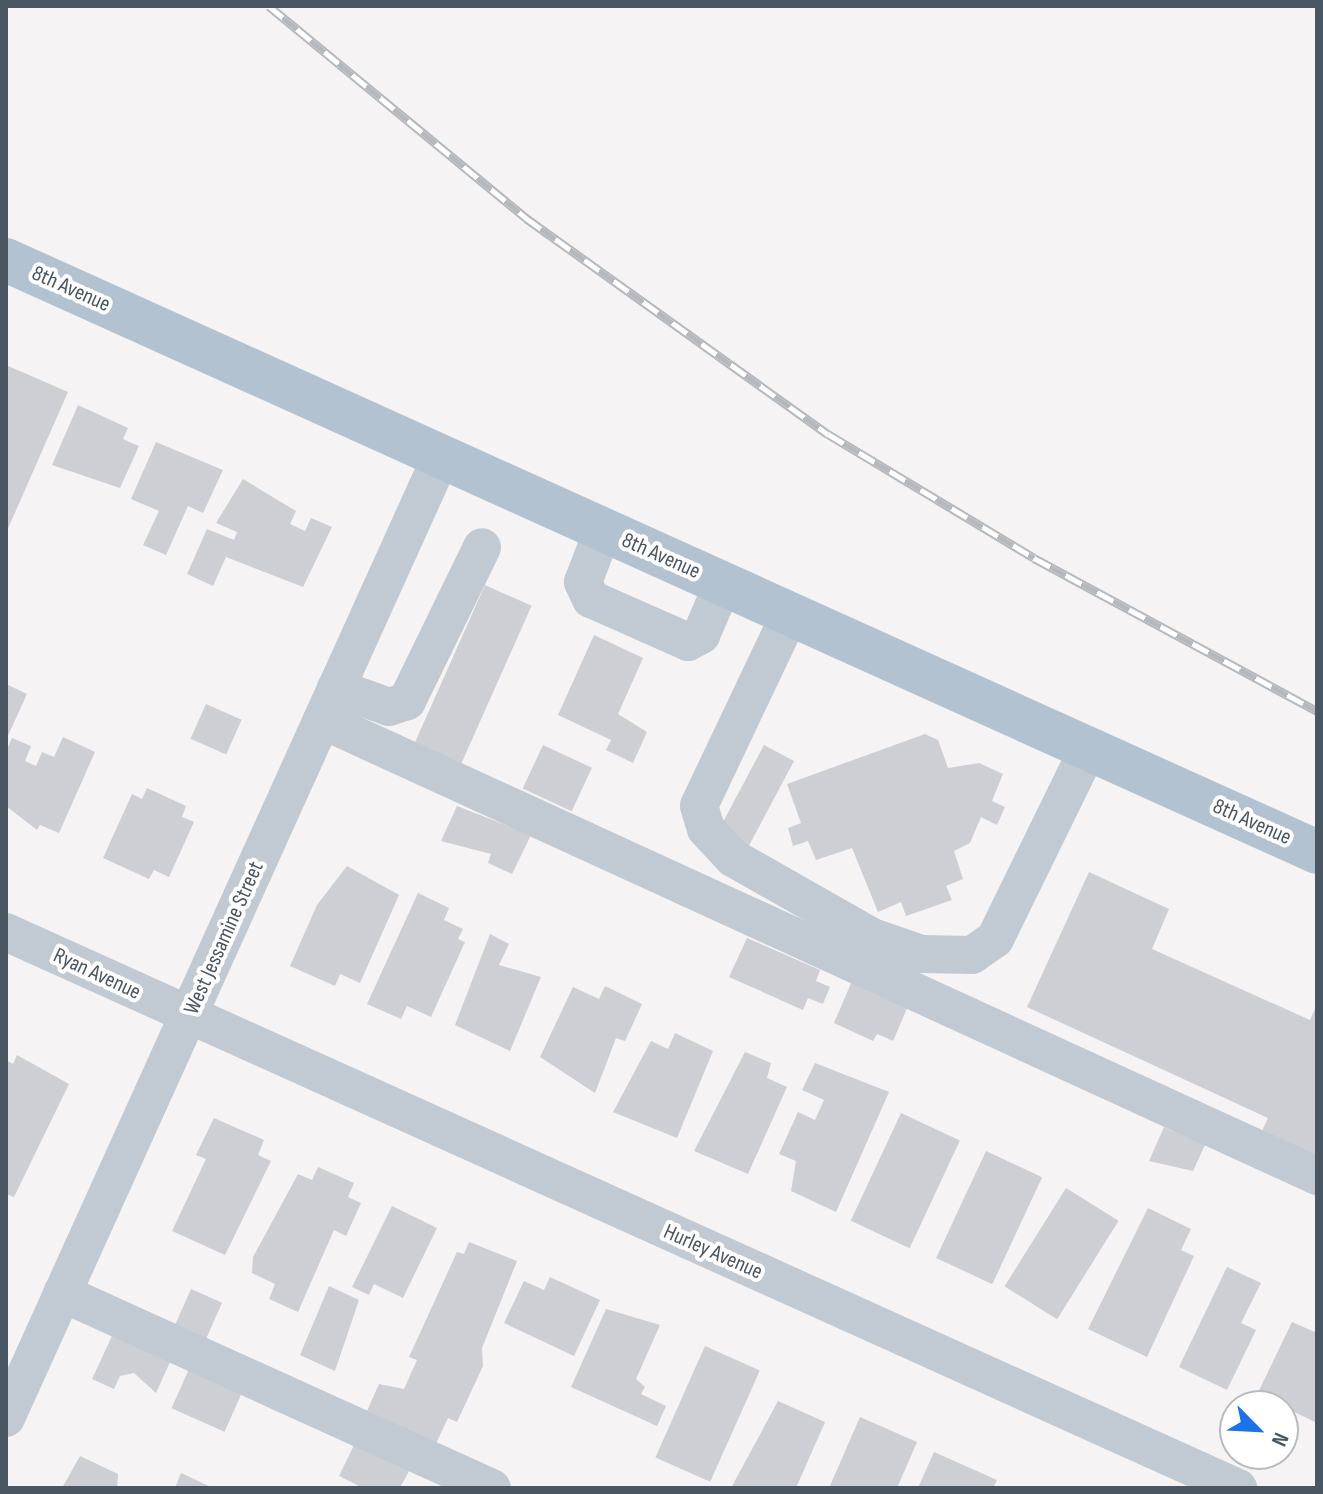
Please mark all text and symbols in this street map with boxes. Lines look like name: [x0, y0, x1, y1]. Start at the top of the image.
street label: 8th Avenue: [28, 260, 114, 318]
street label: 8th Avenue: [618, 527, 704, 585]
street label: 8th Avenue: [1209, 793, 1295, 851]
street label: West Jessamine Street: [178, 857, 270, 1019]
street label: Ryan Avenue: [49, 942, 145, 1006]
street label: Hurley Avenue: [660, 1219, 766, 1285]
north arrow: [1219, 1390, 1299, 1470]
text: N: [1265, 1428, 1294, 1450]

